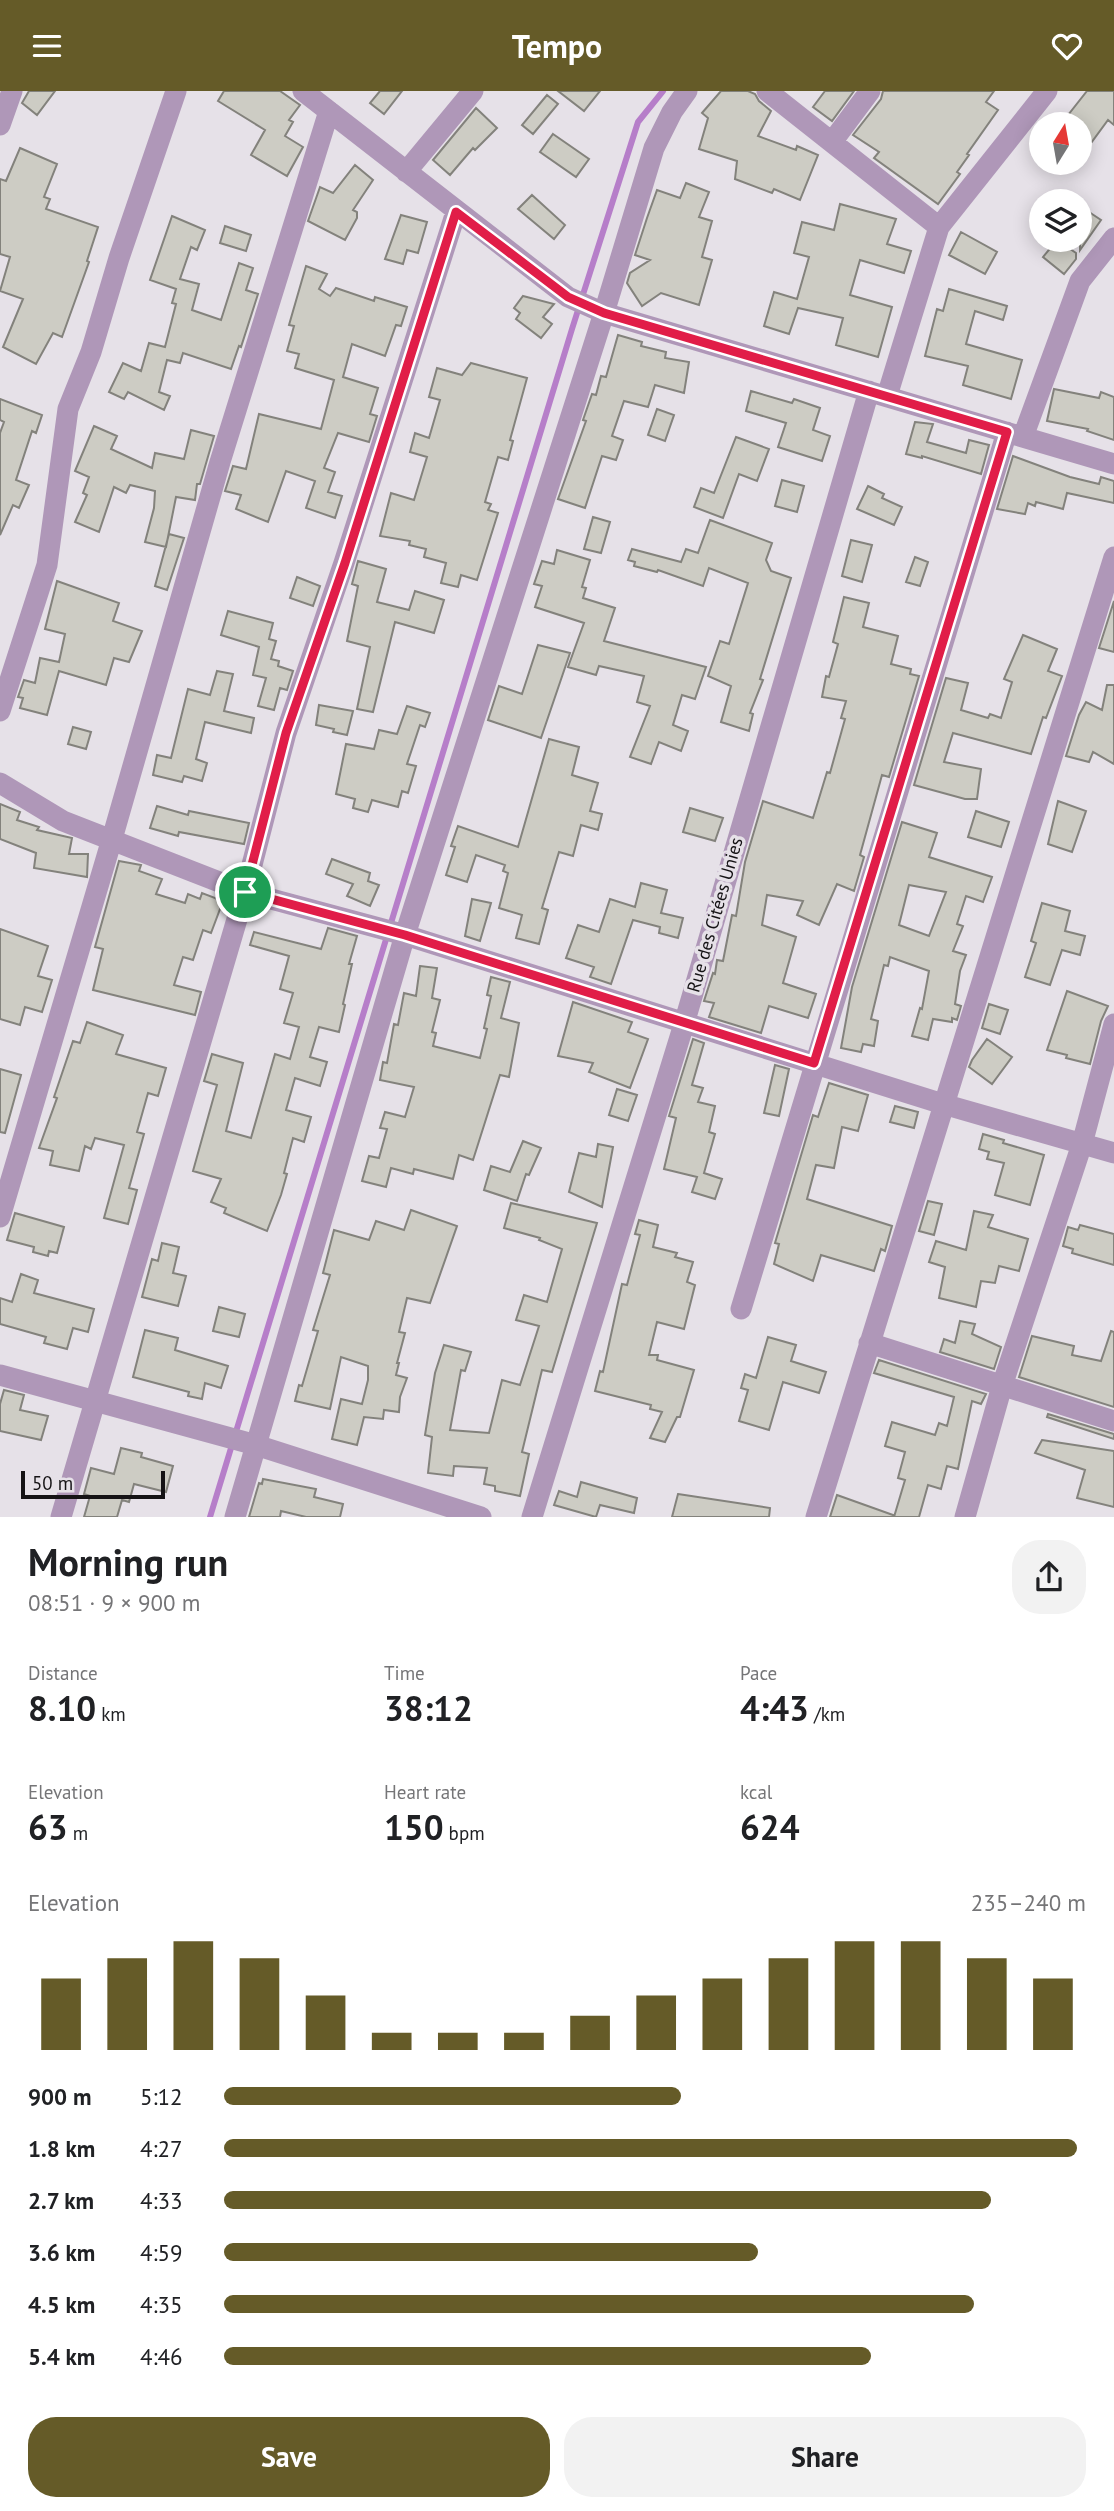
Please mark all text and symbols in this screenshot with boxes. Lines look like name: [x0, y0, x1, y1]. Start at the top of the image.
text: Tempo: [512, 25, 602, 67]
icon: menu: [28, 27, 66, 65]
icon: heart: [1048, 27, 1086, 65]
north arrow: [1029, 112, 1092, 175]
map controls: [1029, 112, 1092, 252]
button: layers: [1029, 189, 1092, 252]
street label: Rue des Citées Unies: [681, 835, 748, 995]
pin: [215, 862, 275, 922]
icon: arrive: [226, 873, 264, 911]
scale bar: [21, 1468, 164, 1500]
text: 50 m: [32, 1471, 73, 1495]
text: Morning run: [28, 1537, 228, 1586]
button: share: [1012, 1540, 1086, 1614]
text: 08:51 · 9 × 900 m: [28, 1588, 200, 1617]
text: Distance: [28, 1661, 98, 1685]
text: Time: [384, 1661, 425, 1685]
text: Pace: [740, 1661, 777, 1685]
text: 8.10: [28, 1685, 96, 1731]
text: 38:12: [384, 1685, 473, 1731]
text: 4:43: [740, 1685, 809, 1731]
text: km: [96, 1702, 126, 1726]
text: /km: [809, 1702, 845, 1726]
text: Elevation: [28, 1780, 104, 1804]
text: Heart rate: [384, 1780, 466, 1804]
text: kcal: [740, 1780, 772, 1804]
text: 63: [28, 1804, 68, 1850]
text: 150: [384, 1804, 444, 1850]
text: 624: [740, 1804, 800, 1850]
text: m: [68, 1821, 88, 1845]
text: bpm: [444, 1821, 485, 1845]
text: Elevation: [28, 1888, 120, 1917]
text: 235–240 m: [971, 1888, 1086, 1917]
text: 900 m: [28, 2082, 91, 2111]
text: 5:12: [140, 2082, 183, 2111]
text: 1.8 km: [28, 2134, 95, 2163]
text: 4:27: [140, 2134, 183, 2163]
text: 2.7 km: [28, 2186, 94, 2215]
text: 4:33: [140, 2186, 183, 2215]
text: 3.6 km: [28, 2238, 95, 2267]
text: 4:59: [140, 2238, 183, 2267]
text: 4.5 km: [28, 2290, 95, 2319]
text: 4:35: [140, 2290, 183, 2319]
text: 5.4 km: [28, 2342, 95, 2371]
text: 4:46: [140, 2342, 183, 2371]
button: Save: [28, 2417, 550, 2497]
button: Share: [564, 2417, 1086, 2497]

